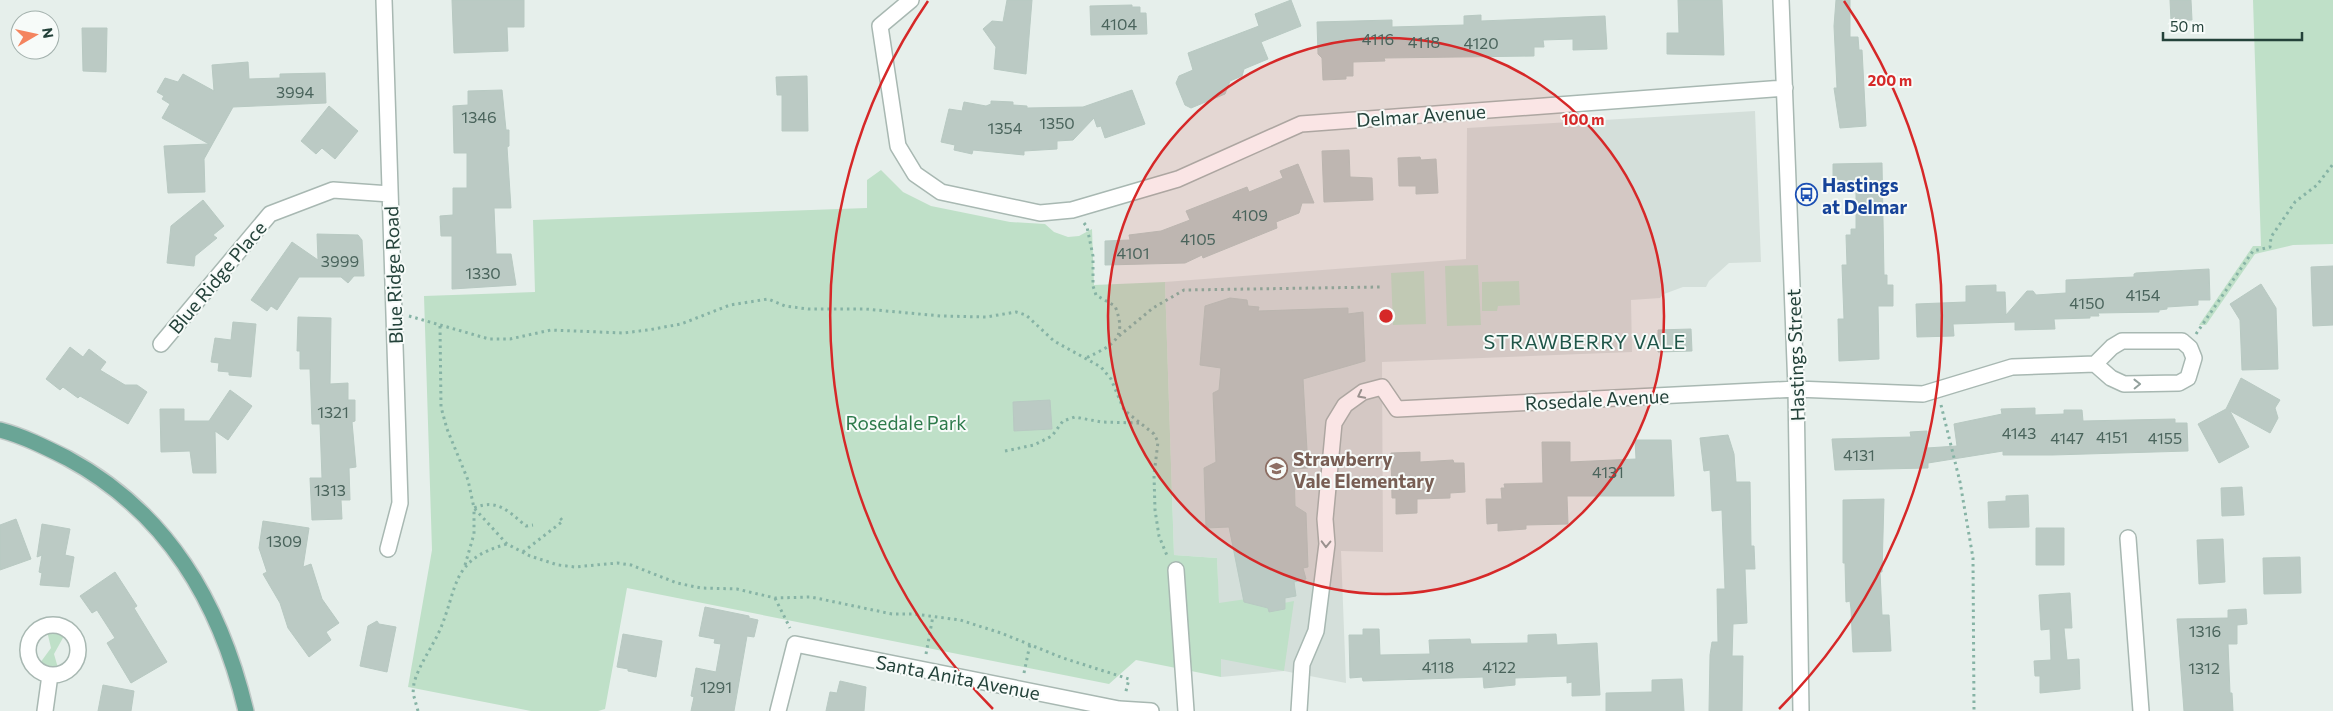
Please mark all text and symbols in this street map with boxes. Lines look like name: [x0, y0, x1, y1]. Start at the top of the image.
north arrow: [10, 10, 60, 60]
scale bar: [2163, 10, 2302, 42]
house number: 4104: [1101, 14, 1137, 33]
text: 50 m: [2170, 17, 2204, 35]
text: N: [39, 26, 58, 39]
house number: 4116: [1362, 29, 1394, 48]
house number: 4118: [1408, 32, 1440, 51]
house number: 4120: [1463, 33, 1499, 52]
text: 200 m: [1868, 71, 1912, 89]
house number: 3994: [276, 82, 314, 101]
street label: Delmar Avenue: [1355, 99, 1487, 131]
house number: 1346: [461, 107, 497, 126]
text: 100 m: [1562, 110, 1604, 128]
house number: 1350: [1039, 113, 1075, 132]
house number: 1354: [988, 118, 1023, 137]
place label: Hastings at Delmar: [1822, 173, 1907, 218]
bus stop icon: Hastings at Delmar: [1794, 183, 1818, 207]
house number: 4109: [1232, 205, 1268, 224]
street label: Blue Ridge Road: [379, 206, 407, 344]
street label: Blue Ridge Place: [163, 216, 271, 338]
house number: 4105: [1180, 229, 1216, 248]
house number: 4101: [1116, 243, 1150, 262]
house number: 3999: [321, 251, 359, 270]
house number: 1330: [465, 263, 501, 282]
house number: 4154: [2126, 285, 2161, 304]
street label: Hastings Street: [1781, 288, 1809, 422]
house number: 4150: [2069, 293, 2105, 312]
centre of rings: [1377, 307, 1395, 325]
district label: STRAWBERRY VALE: [1484, 329, 1686, 353]
one-way arrow: [2134, 379, 2141, 389]
street label: Rosedale Avenue: [1524, 384, 1670, 414]
one-way arrow: [1358, 389, 1367, 399]
house number: 1321: [317, 402, 349, 421]
park label: Rosedale Park: [845, 411, 967, 434]
house number: 4143: [2002, 423, 2036, 442]
house number: 4151: [2096, 427, 2128, 446]
house number: 4147: [2050, 428, 2084, 447]
house number: 4155: [2148, 428, 2182, 447]
house number: 4131: [1843, 445, 1875, 464]
place label: Strawberry Vale Elementary: [1293, 447, 1435, 492]
school or university icon: Strawberry Vale Elementary: [1265, 457, 1289, 481]
house number: 4131: [1592, 462, 1624, 481]
house number: 1313: [314, 480, 346, 499]
house number: 1309: [266, 531, 302, 550]
one-way arrow: [1321, 540, 1331, 548]
house number: 1316: [2189, 621, 2221, 640]
street label: Santa Anita Avenue: [874, 650, 1042, 704]
house number: 4118: [1422, 657, 1454, 676]
house number: 4122: [1482, 657, 1516, 676]
house number: 1312: [2188, 658, 2220, 677]
house number: 1291: [700, 677, 732, 696]

